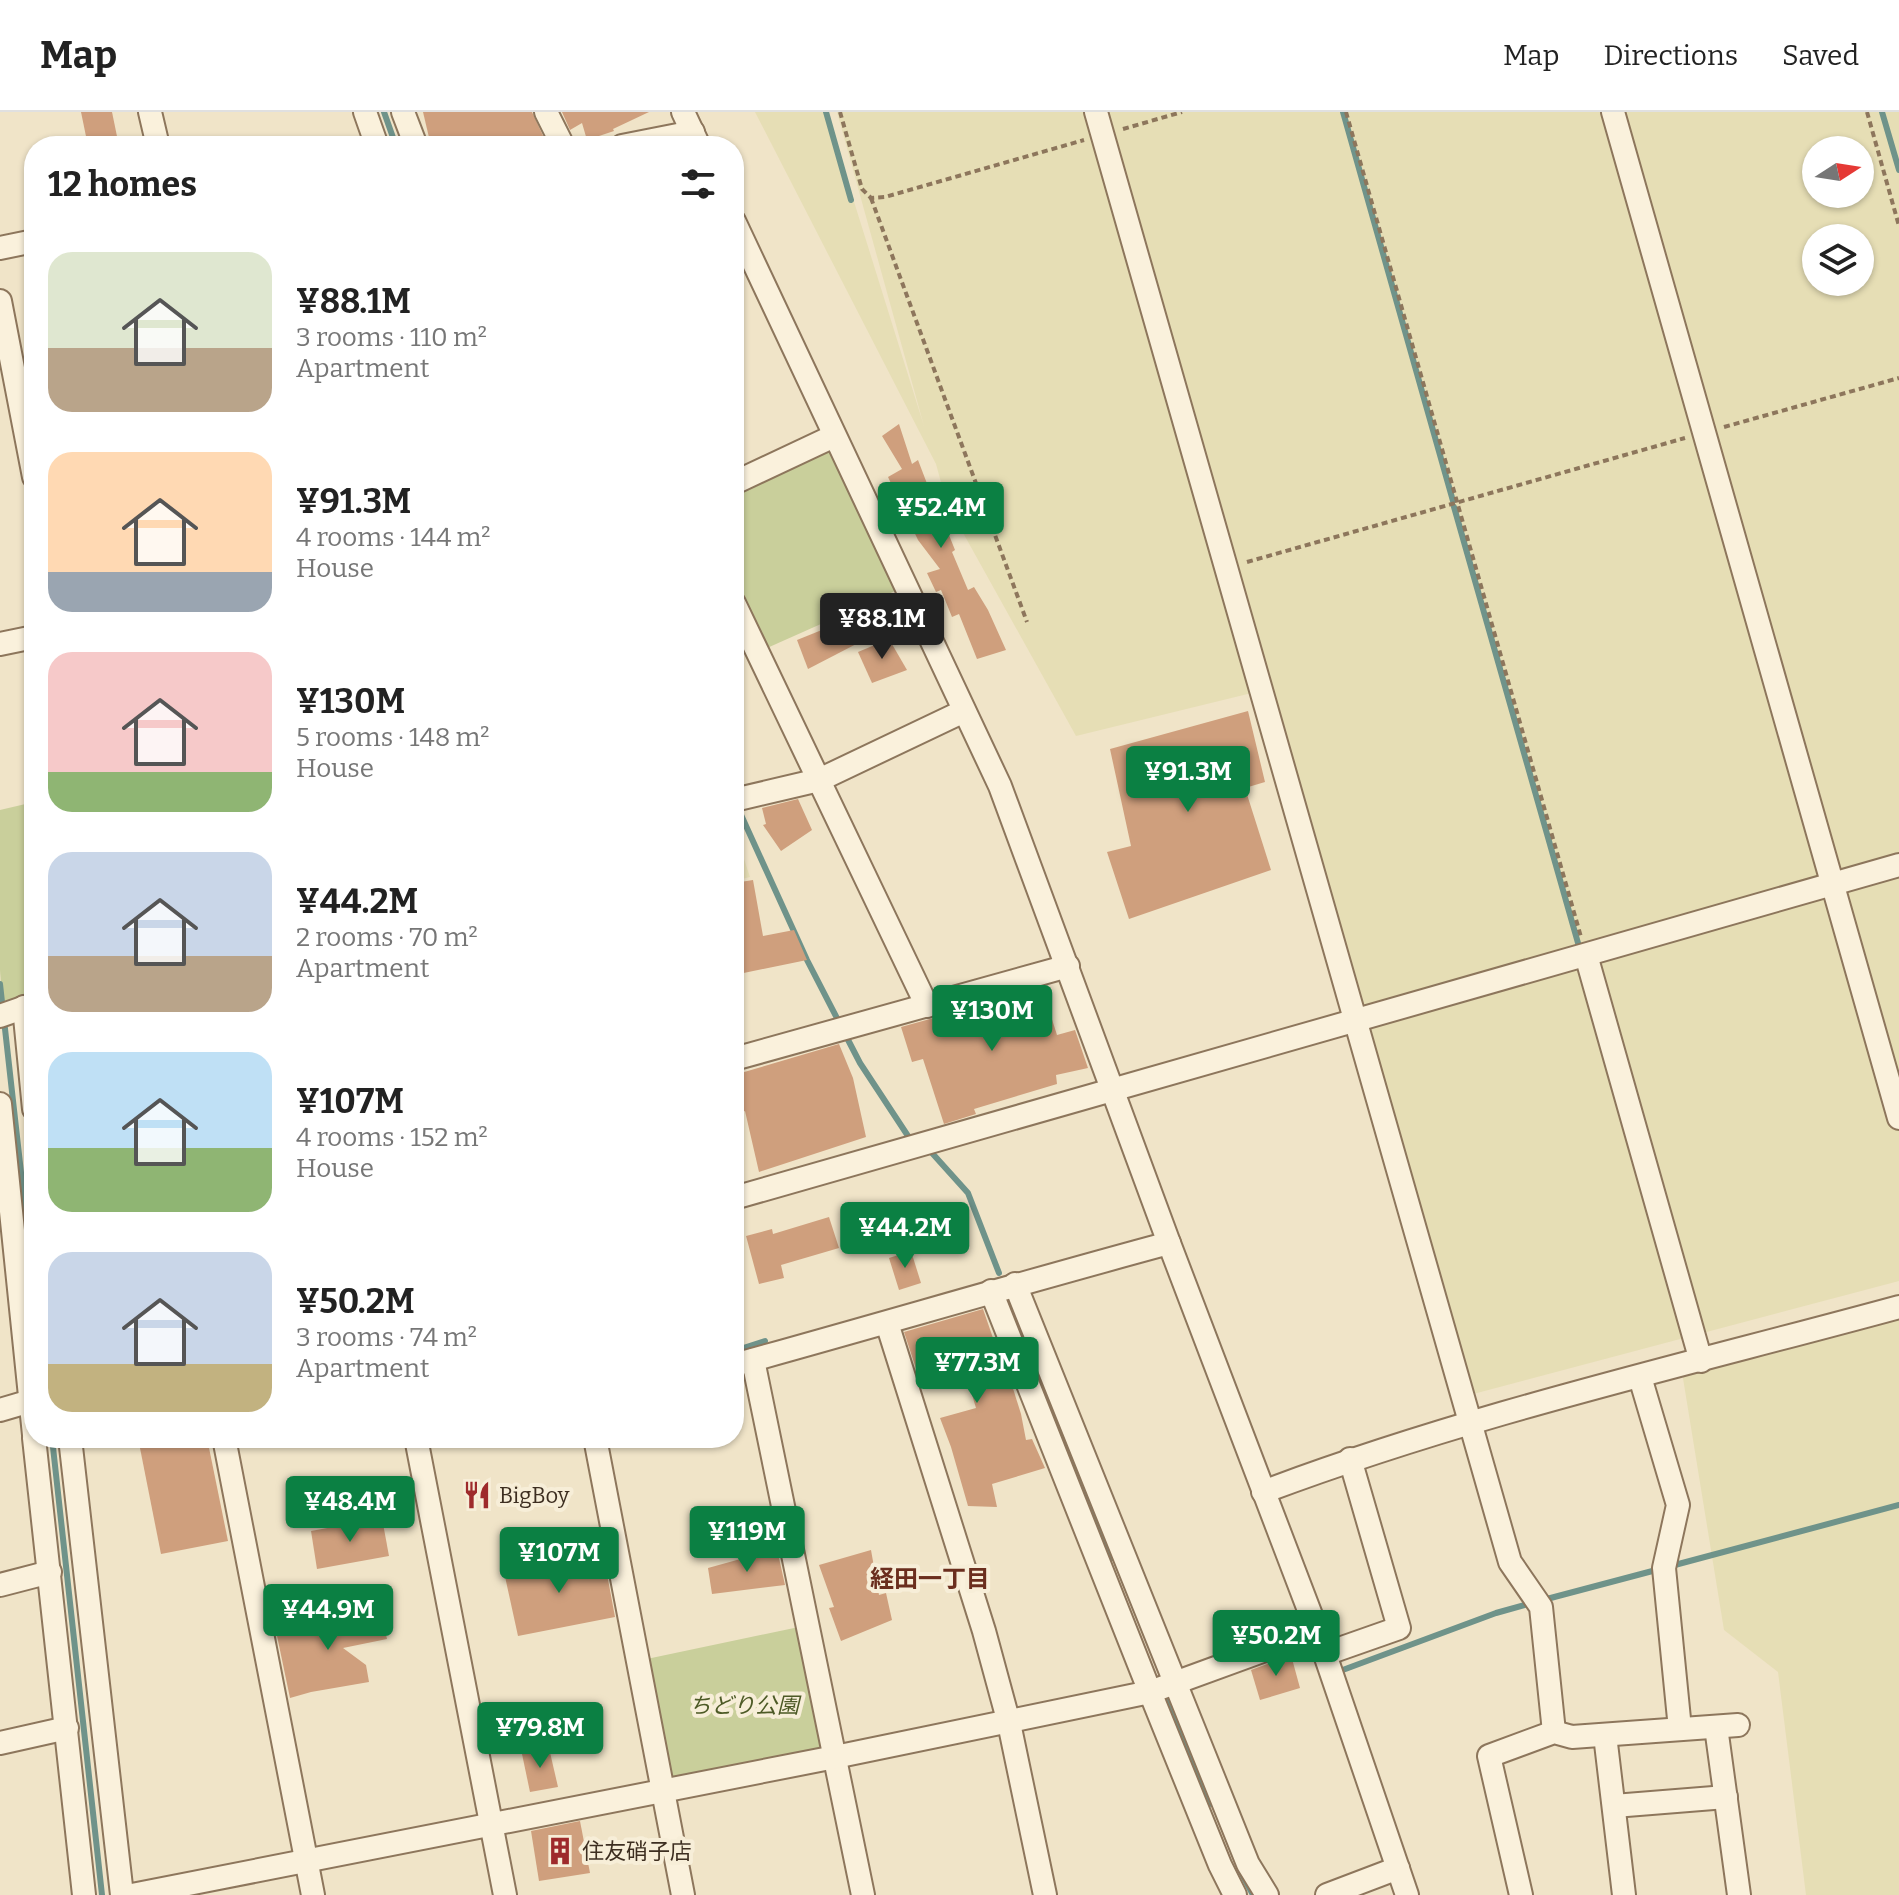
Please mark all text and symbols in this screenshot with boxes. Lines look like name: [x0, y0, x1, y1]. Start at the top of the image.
text: Map: [40, 32, 117, 78]
text: Map: [1503, 39, 1559, 72]
text: Directions: [1603, 39, 1738, 72]
text: Saved: [1782, 39, 1859, 72]
north arrow: [1802, 136, 1874, 208]
map controls: [1802, 136, 1874, 296]
icon: filters: [676, 162, 720, 206]
text: 12 homes: [48, 164, 197, 205]
button: layers: [1802, 224, 1874, 296]
text: ¥88.1M: [296, 281, 411, 322]
icon: home: [112, 284, 208, 380]
text: 3 rooms · 110 m²: [296, 322, 487, 353]
text: Apartment: [296, 353, 429, 384]
text: ¥91.3M: [296, 481, 411, 522]
pin: ¥52.4M: [876, 482, 1006, 550]
icon: home: [112, 484, 208, 580]
text: ¥52.4M: [896, 492, 986, 523]
text: 4 rooms · 144 m²: [296, 522, 491, 553]
text: House: [296, 553, 374, 584]
pin: ¥88.1M: [817, 593, 947, 661]
text: ¥88.1M: [838, 603, 926, 634]
text: ¥130M: [296, 681, 405, 722]
icon: home: [112, 684, 208, 780]
text: 5 rooms · 148 m²: [296, 722, 490, 753]
pin: ¥91.3M: [1123, 746, 1253, 814]
text: House: [296, 753, 374, 784]
text: ¥91.3M: [1144, 756, 1232, 787]
text: ¥44.2M: [296, 881, 418, 922]
icon: home: [112, 884, 208, 980]
text: 2 rooms · 70 m²: [296, 922, 478, 953]
text: Apartment: [296, 953, 429, 984]
pin: ¥130M: [936, 985, 1048, 1053]
text: ¥130M: [950, 995, 1034, 1026]
text: ¥107M: [296, 1081, 404, 1122]
icon: home: [112, 1084, 208, 1180]
text: 4 rooms · 152 m²: [296, 1122, 488, 1153]
text: House: [296, 1153, 374, 1184]
pin: ¥44.2M: [840, 1202, 970, 1270]
text: ¥44.2M: [858, 1212, 952, 1243]
text: ¥50.2M: [296, 1281, 415, 1322]
icon: home: [112, 1284, 208, 1380]
text: 3 rooms · 74 m²: [296, 1322, 477, 1353]
pin: ¥77.3M: [912, 1337, 1042, 1405]
text: ¥77.3M: [934, 1347, 1020, 1378]
text: Apartment: [296, 1353, 429, 1384]
pin: ¥48.4M: [285, 1476, 415, 1544]
restaurant icon: BigBoy: [462, 1480, 492, 1510]
place label: BigBoy: [499, 1482, 570, 1509]
text: ¥48.4M: [304, 1486, 396, 1517]
pin: ¥119M: [691, 1506, 803, 1574]
text: ¥119M: [708, 1516, 786, 1547]
pin: ¥107M: [503, 1527, 615, 1595]
text: ¥107M: [518, 1537, 600, 1568]
district label: 経田一丁目: [870, 1565, 990, 1593]
pin: ¥44.9M: [263, 1584, 393, 1652]
text: ¥44.9M: [281, 1594, 375, 1625]
pin: ¥50.2M: [1211, 1610, 1341, 1678]
text: ¥50.2M: [1231, 1620, 1321, 1651]
park label: ちどり公園: [689, 1692, 802, 1719]
pin: ¥79.8M: [475, 1702, 605, 1770]
text: ¥79.8M: [495, 1712, 585, 1743]
building icon: 住友硝子店: [545, 1836, 575, 1866]
place label: 住友硝子店: [582, 1838, 692, 1865]

